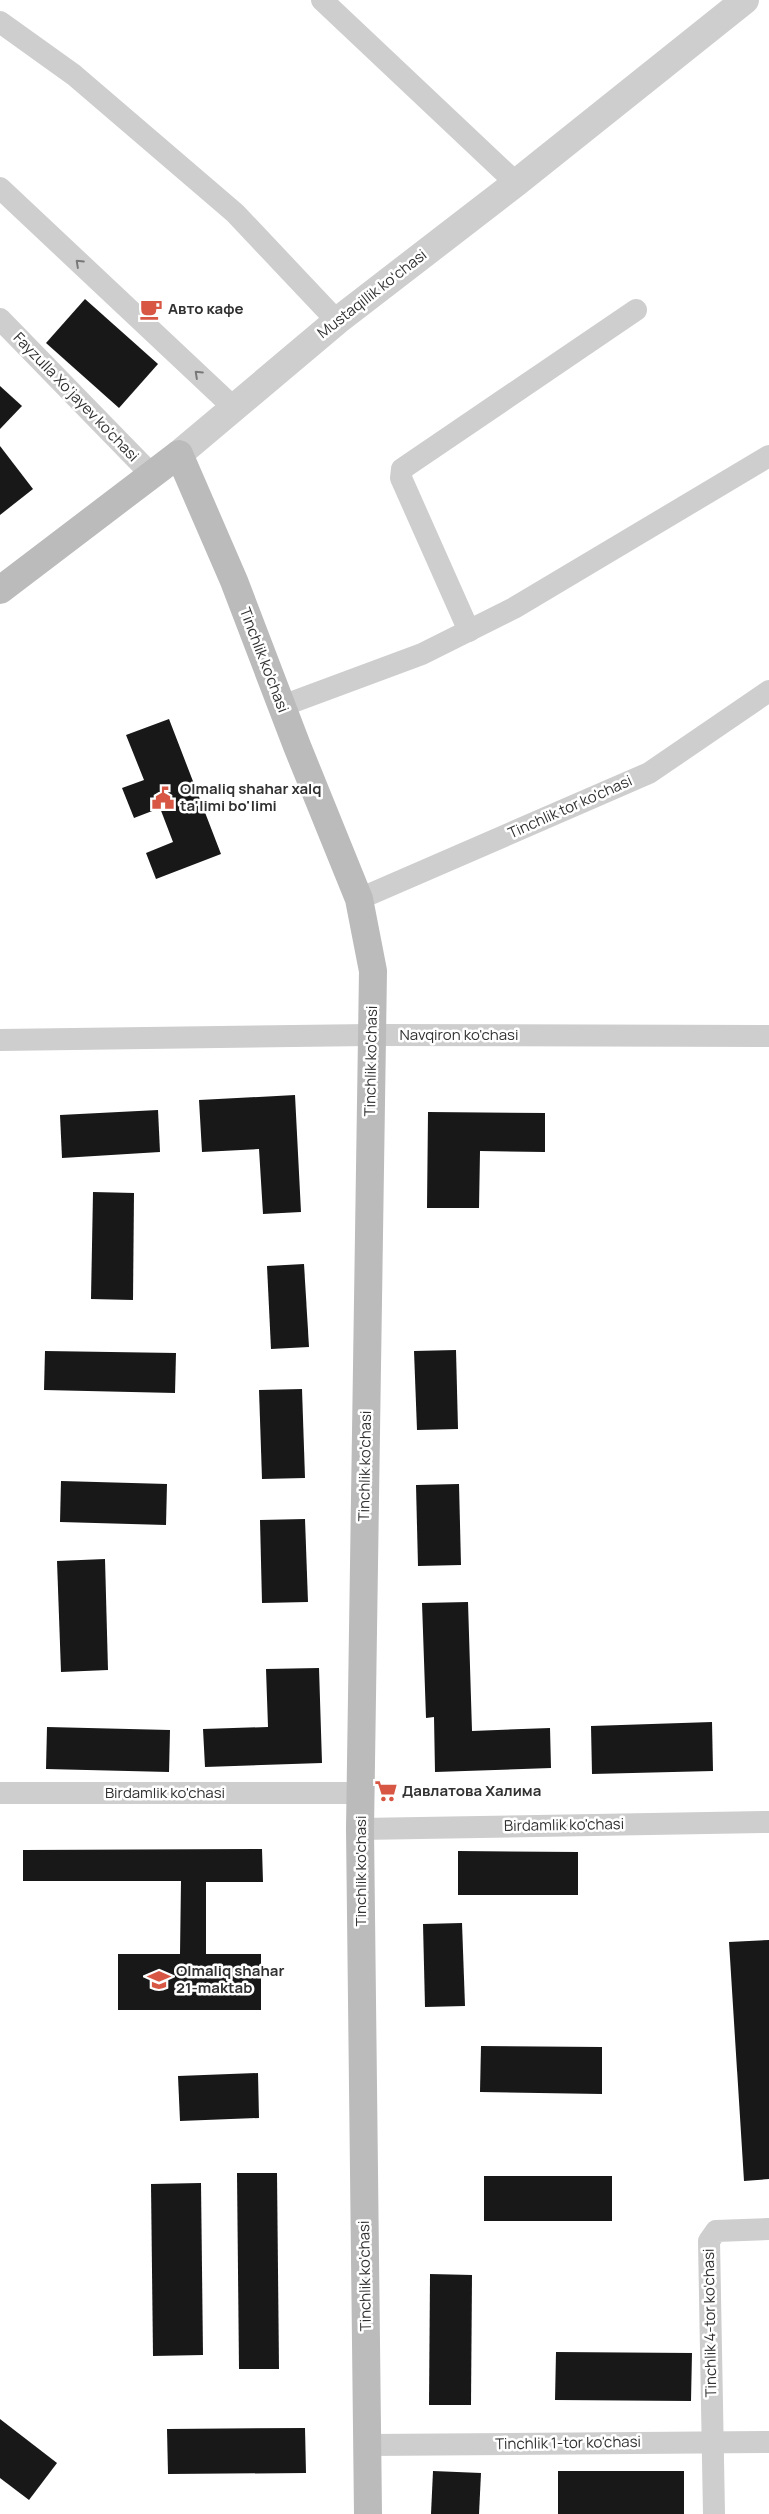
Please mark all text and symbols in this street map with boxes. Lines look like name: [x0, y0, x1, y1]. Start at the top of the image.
street label: Mustaqillik koʻchasi: [313, 244, 431, 343]
one-way arrow: [76, 260, 85, 269]
cafe icon: Авто кафе: [138, 296, 164, 322]
place label: Авто кафе: [168, 298, 244, 319]
street label: Fayzulla Xo‘jayev ko'chasi: [9, 327, 144, 466]
one-way arrow: [194, 371, 203, 380]
street label: Tinchlik ko'chasi: [235, 604, 294, 715]
street label: Tinchlik tor ko'chasi: [504, 770, 635, 843]
place label: Olmaliq shahar xalq ta'limi bo'limi: [180, 778, 322, 816]
public building icon: Olmaliq shahar xalq ta'limi bo'limi: [150, 785, 176, 811]
street label: Tinchlik ko'chasi: [359, 1005, 382, 1117]
street label: Navqiron ko'chasi: [400, 1024, 518, 1045]
street label: Tinchlik ko'chasi: [353, 1410, 376, 1522]
supermarket icon: Давлатова Халима: [373, 1778, 399, 1804]
place label: Давлатова Халима: [402, 1780, 541, 1801]
street label: Birdamlik ko'chasi: [105, 1782, 225, 1803]
street label: Birdamlik ko'chasi: [504, 1813, 624, 1836]
street label: Tinchlik ko'chasi: [350, 1816, 371, 1926]
place label: Olmaliq shahar 21-maktab: [176, 1960, 284, 1998]
school or university icon: Olmaliq shahar 21-maktab: [146, 1967, 172, 1993]
street label: Tinchlik ko'chasi: [353, 2220, 376, 2332]
street label: Tinchlik 4-tor ko'chasi: [698, 2248, 721, 2398]
street label: Tinchlik 1-tor ko'chasi: [495, 2431, 641, 2454]

